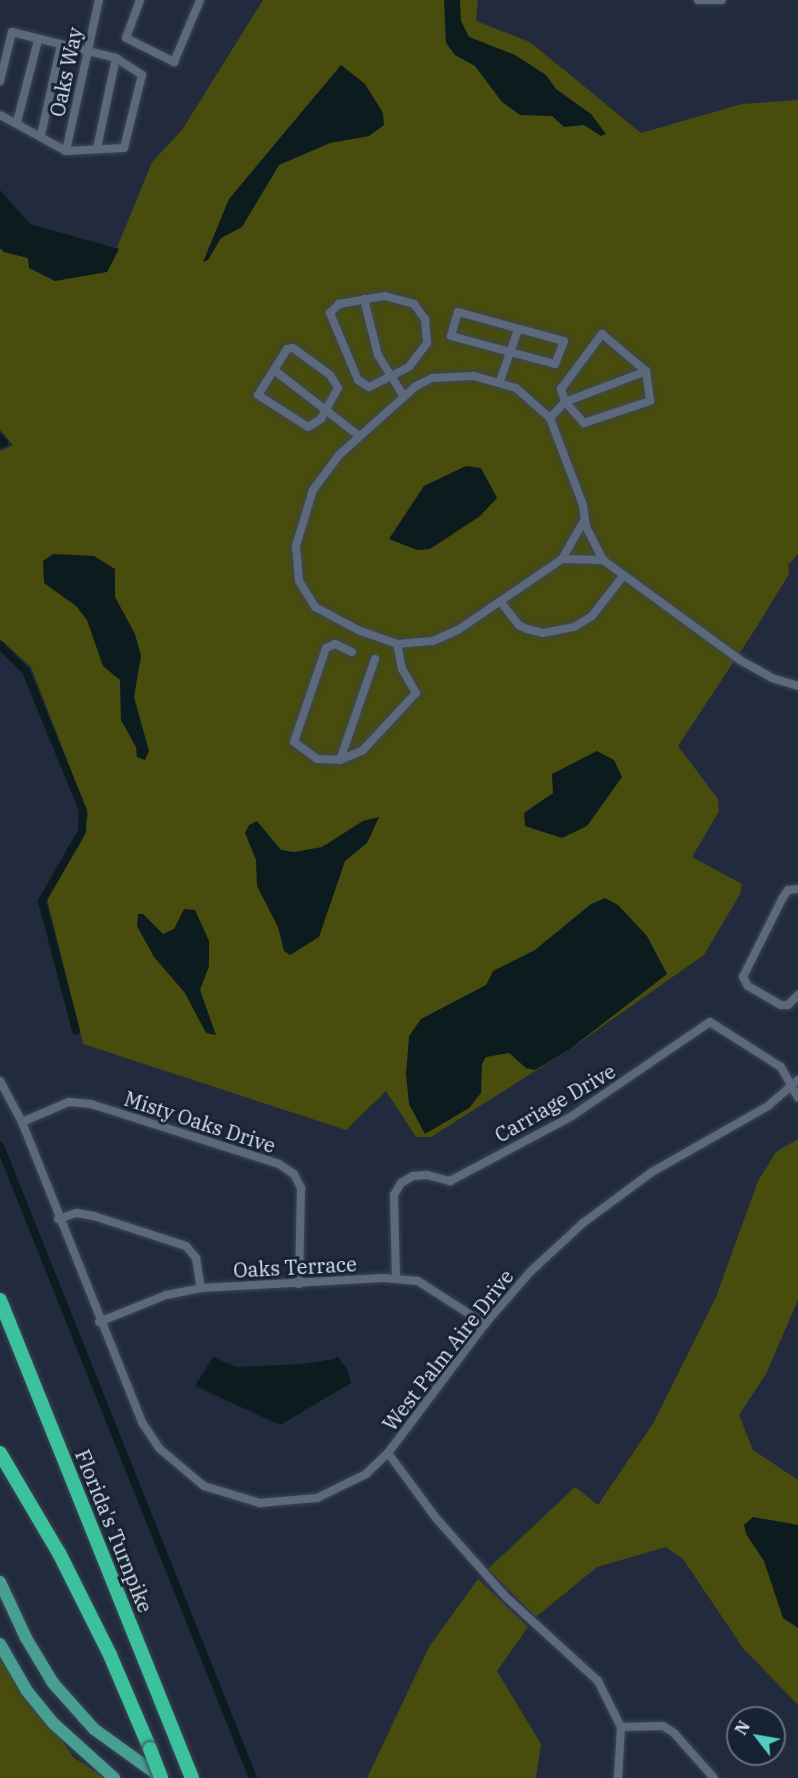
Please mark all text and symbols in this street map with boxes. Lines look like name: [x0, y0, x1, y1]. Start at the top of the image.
street label: Oaks Way: [45, 25, 87, 119]
street label: Carriage Drive: [490, 1059, 620, 1147]
street label: Misty Oaks Drive: [121, 1086, 279, 1158]
street label: Oaks Terrace: [233, 1252, 357, 1282]
street label: West Palm Aire Drive: [378, 1265, 518, 1435]
street label: Florida's Turnpike: [70, 1446, 158, 1616]
north arrow: [726, 1706, 786, 1766]
text: N: [730, 1717, 754, 1738]

